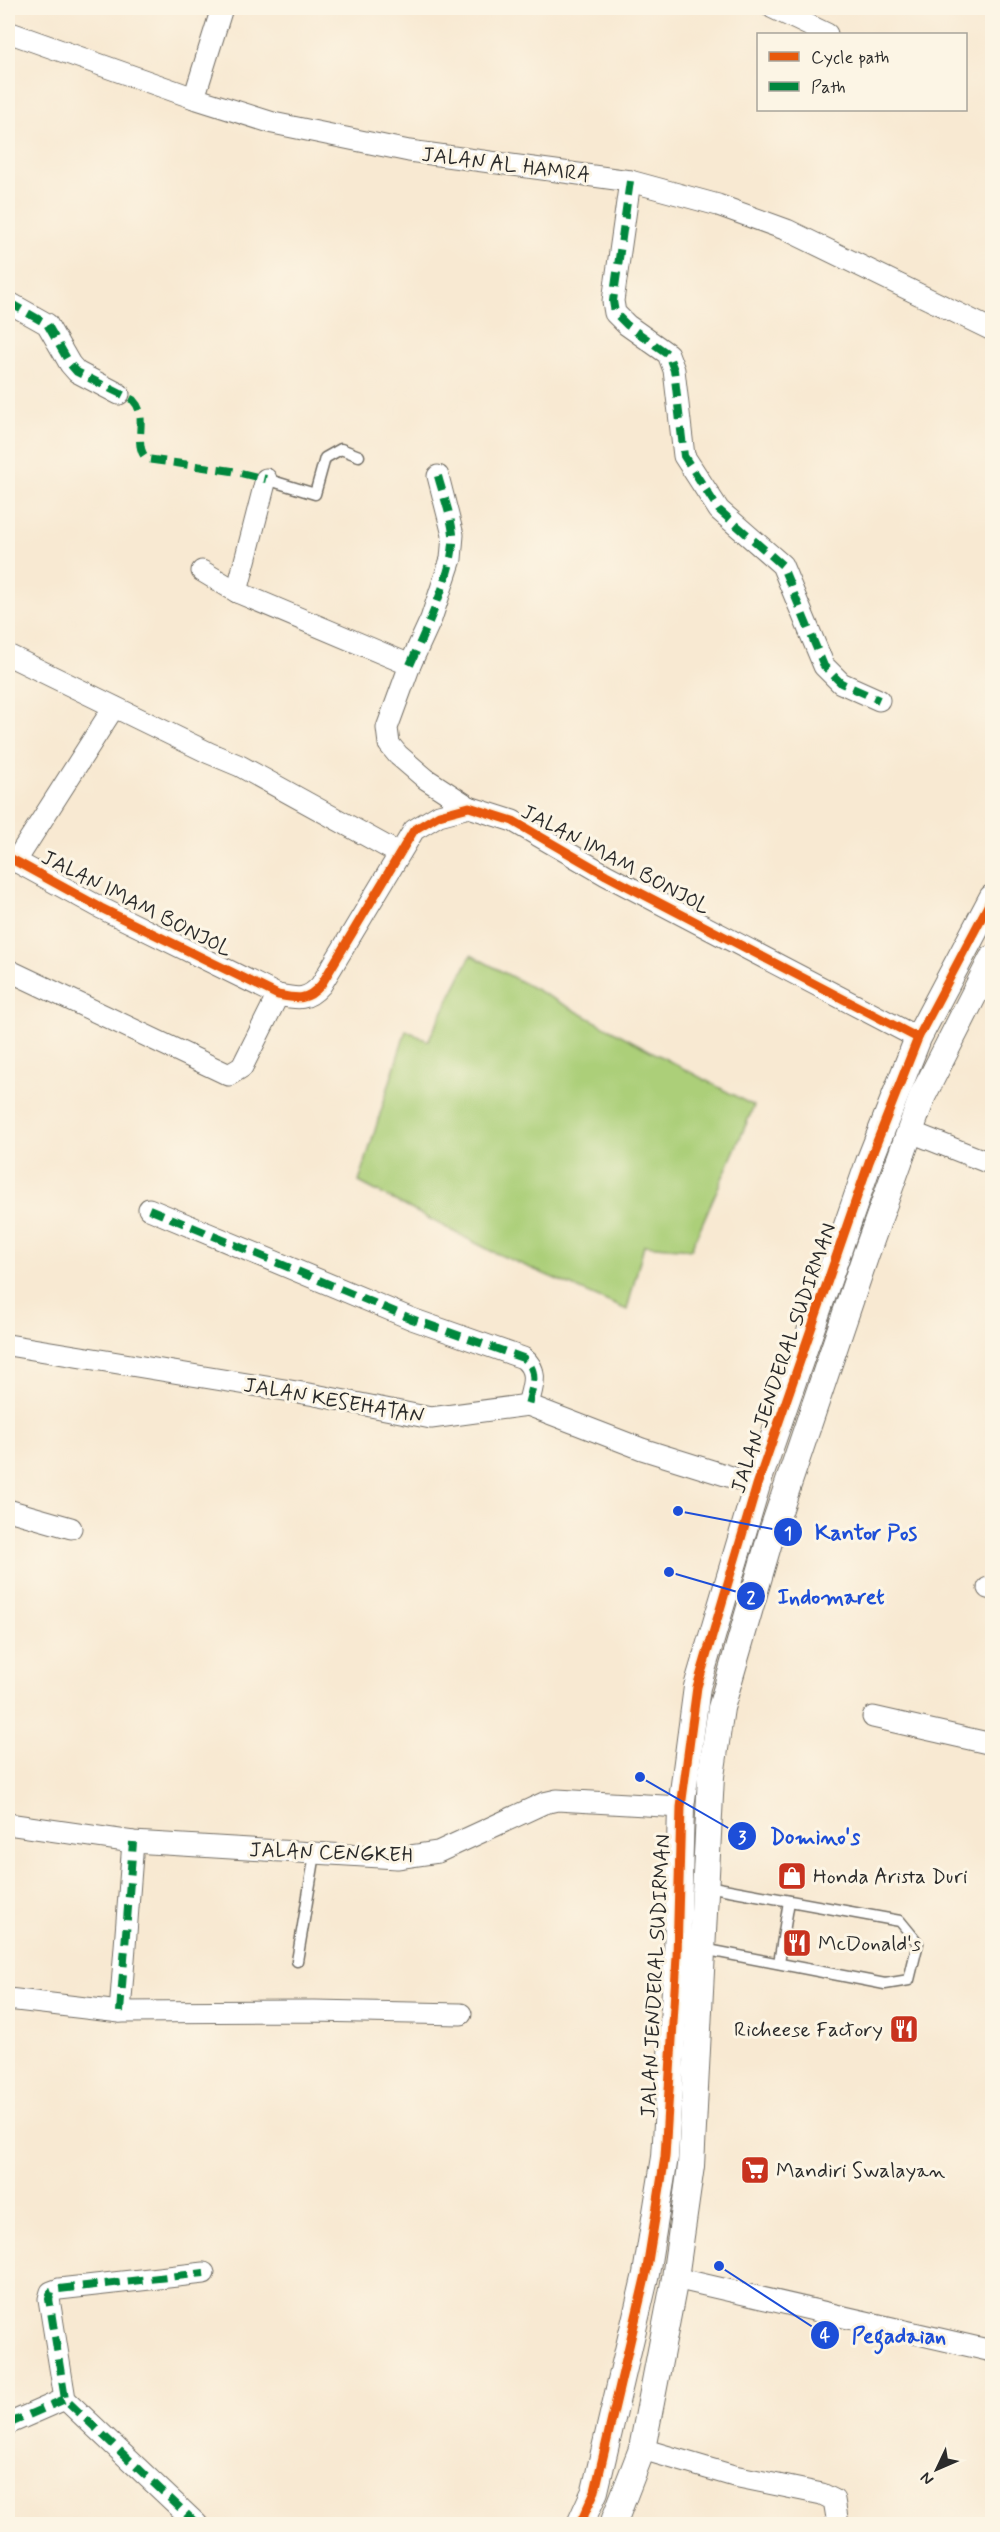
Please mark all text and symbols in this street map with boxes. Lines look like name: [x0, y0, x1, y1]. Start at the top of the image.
legend: [757, 33, 967, 111]
text: Cycle path: [811, 46, 889, 70]
text: Path: [811, 76, 846, 100]
street label: JALAN AL HAMRA: [420, 141, 592, 189]
street label: JALAN IMAM BONJOL: [516, 798, 715, 922]
street label: JALAN IMAM BONJOL: [36, 844, 237, 964]
street label: JALAN JENDERAL SUDIRMAN: [724, 1219, 843, 1497]
street label: JALAN KESEHATAN: [241, 1371, 426, 1431]
callout: Kantor Pos: [773, 1512, 929, 1552]
text: Kantor Pos: [815, 1520, 917, 1548]
text: 1: [784, 1522, 792, 1546]
callout: Indomaret: [736, 1576, 897, 1616]
text: Indomaret: [778, 1584, 885, 1612]
text: 2: [747, 1586, 756, 1610]
callout: Domino's: [727, 1816, 872, 1856]
text: Domino's: [770, 1824, 860, 1852]
text: 3: [738, 1826, 747, 1850]
street label: JALAN JENDERAL SUDIRMAN: [635, 1833, 677, 2119]
street label: JALAN CENGKEH: [249, 1836, 413, 1870]
shop icon: Honda Arista Duri: [776, 1860, 808, 1892]
place label: Honda Arista Duri: [813, 1863, 968, 1891]
restaurant icon: McDonald's: [781, 1927, 813, 1959]
place label: McDonald's: [818, 1930, 921, 1958]
restaurant icon: Richeese Factory: [888, 2013, 920, 2045]
place label: Richeese Factory: [734, 2016, 883, 2044]
supermarket icon: Mandiri Swalayan: [739, 2154, 771, 2186]
place label: Mandiri Swalayan: [776, 2157, 946, 2185]
callout: Pegadaian: [810, 2315, 958, 2355]
text: Pegadaian: [852, 2323, 946, 2355]
text: 4: [820, 2324, 831, 2348]
north arrow: [907, 2439, 967, 2499]
text: N: [916, 2467, 939, 2490]

